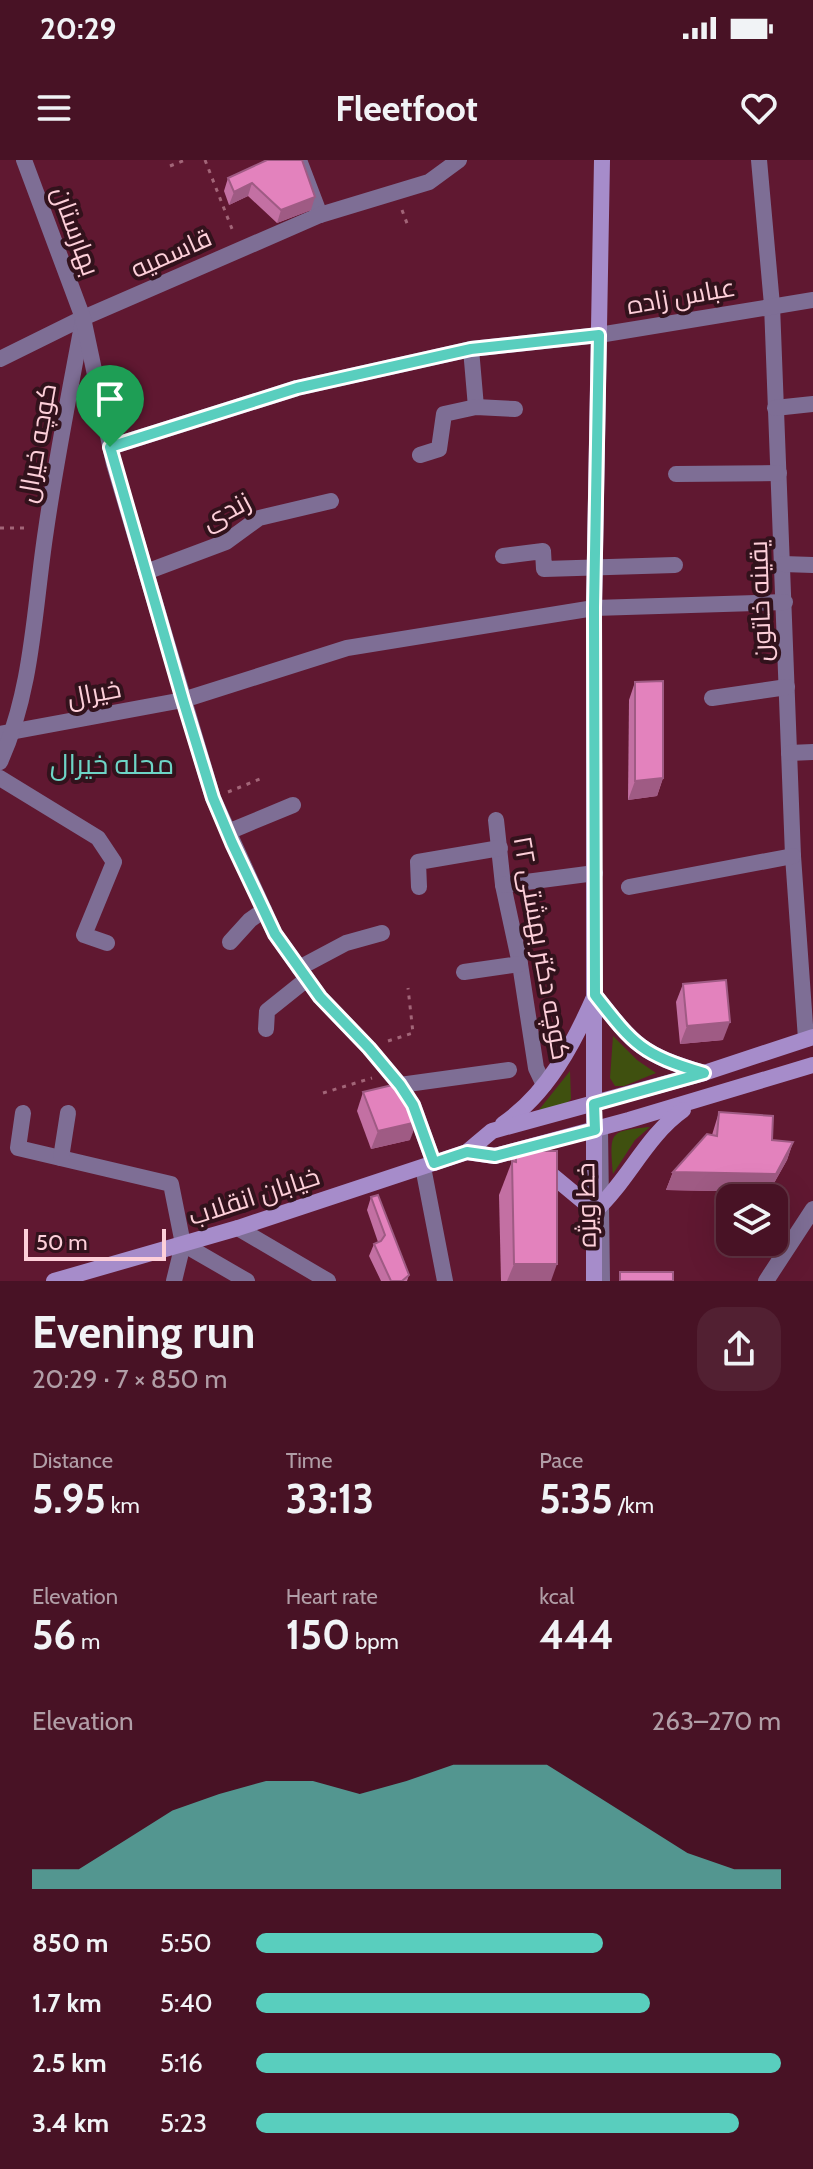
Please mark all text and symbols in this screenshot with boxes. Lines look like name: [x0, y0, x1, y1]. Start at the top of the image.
text: 20:29: [40, 10, 116, 47]
icon: menu: [32, 86, 76, 130]
text: Fleetfoot: [335, 86, 478, 130]
icon: heart: [737, 86, 781, 130]
street label: بهارستان: [45, 182, 107, 280]
street label: قاسمیه: [126, 221, 216, 285]
street label: عباس زاده: [624, 271, 738, 321]
pin: [76, 365, 144, 447]
icon: arrive: [88, 377, 132, 421]
street label: کوچه خیرال: [11, 381, 64, 505]
street label: زندی: [196, 485, 256, 537]
street label: یقینه خاتون: [742, 540, 778, 662]
street label: خیرال: [64, 672, 124, 714]
district label: محله خیرال: [50, 747, 174, 781]
street label: کوچه دکتر بهشتی ۲۲: [506, 833, 577, 1063]
street label: خیابان انقلاب: [184, 1160, 324, 1232]
street label: خط ویژه: [569, 1162, 603, 1248]
map controls: [716, 1184, 788, 1256]
button: layers: [716, 1184, 788, 1256]
scale bar: [24, 1225, 166, 1261]
text: 50 m: [36, 1229, 88, 1256]
text: Evening run: [32, 1306, 255, 1359]
button: share: [697, 1307, 781, 1391]
text: 20:29 · 7 × 850 m: [32, 1363, 227, 1395]
text: Distance: [32, 1447, 113, 1474]
text: Time: [286, 1447, 332, 1474]
text: Pace: [539, 1447, 583, 1474]
text: 5.95: [32, 1474, 106, 1523]
text: 33:13: [286, 1474, 374, 1523]
text: 5:35: [539, 1474, 613, 1523]
text: km: [106, 1492, 140, 1519]
text: /km: [613, 1492, 654, 1519]
text: Elevation: [32, 1583, 118, 1610]
text: Heart rate: [286, 1583, 378, 1610]
text: kcal: [539, 1583, 574, 1610]
text: 56: [32, 1610, 76, 1659]
text: 150: [286, 1610, 350, 1659]
text: 444: [539, 1610, 614, 1659]
text: m: [76, 1628, 100, 1655]
text: bpm: [350, 1628, 399, 1655]
text: Elevation: [32, 1705, 134, 1737]
text: 263–270 m: [652, 1705, 781, 1737]
text: 850 m: [32, 1927, 108, 1959]
text: 5:50: [160, 1927, 212, 1959]
text: 1.7 km: [32, 1987, 102, 2019]
text: 5:40: [160, 1987, 213, 2019]
text: 2.5 km: [32, 2047, 107, 2079]
text: 5:16: [160, 2047, 203, 2079]
text: 3.4 km: [32, 2107, 109, 2139]
text: 5:23: [160, 2107, 207, 2139]

